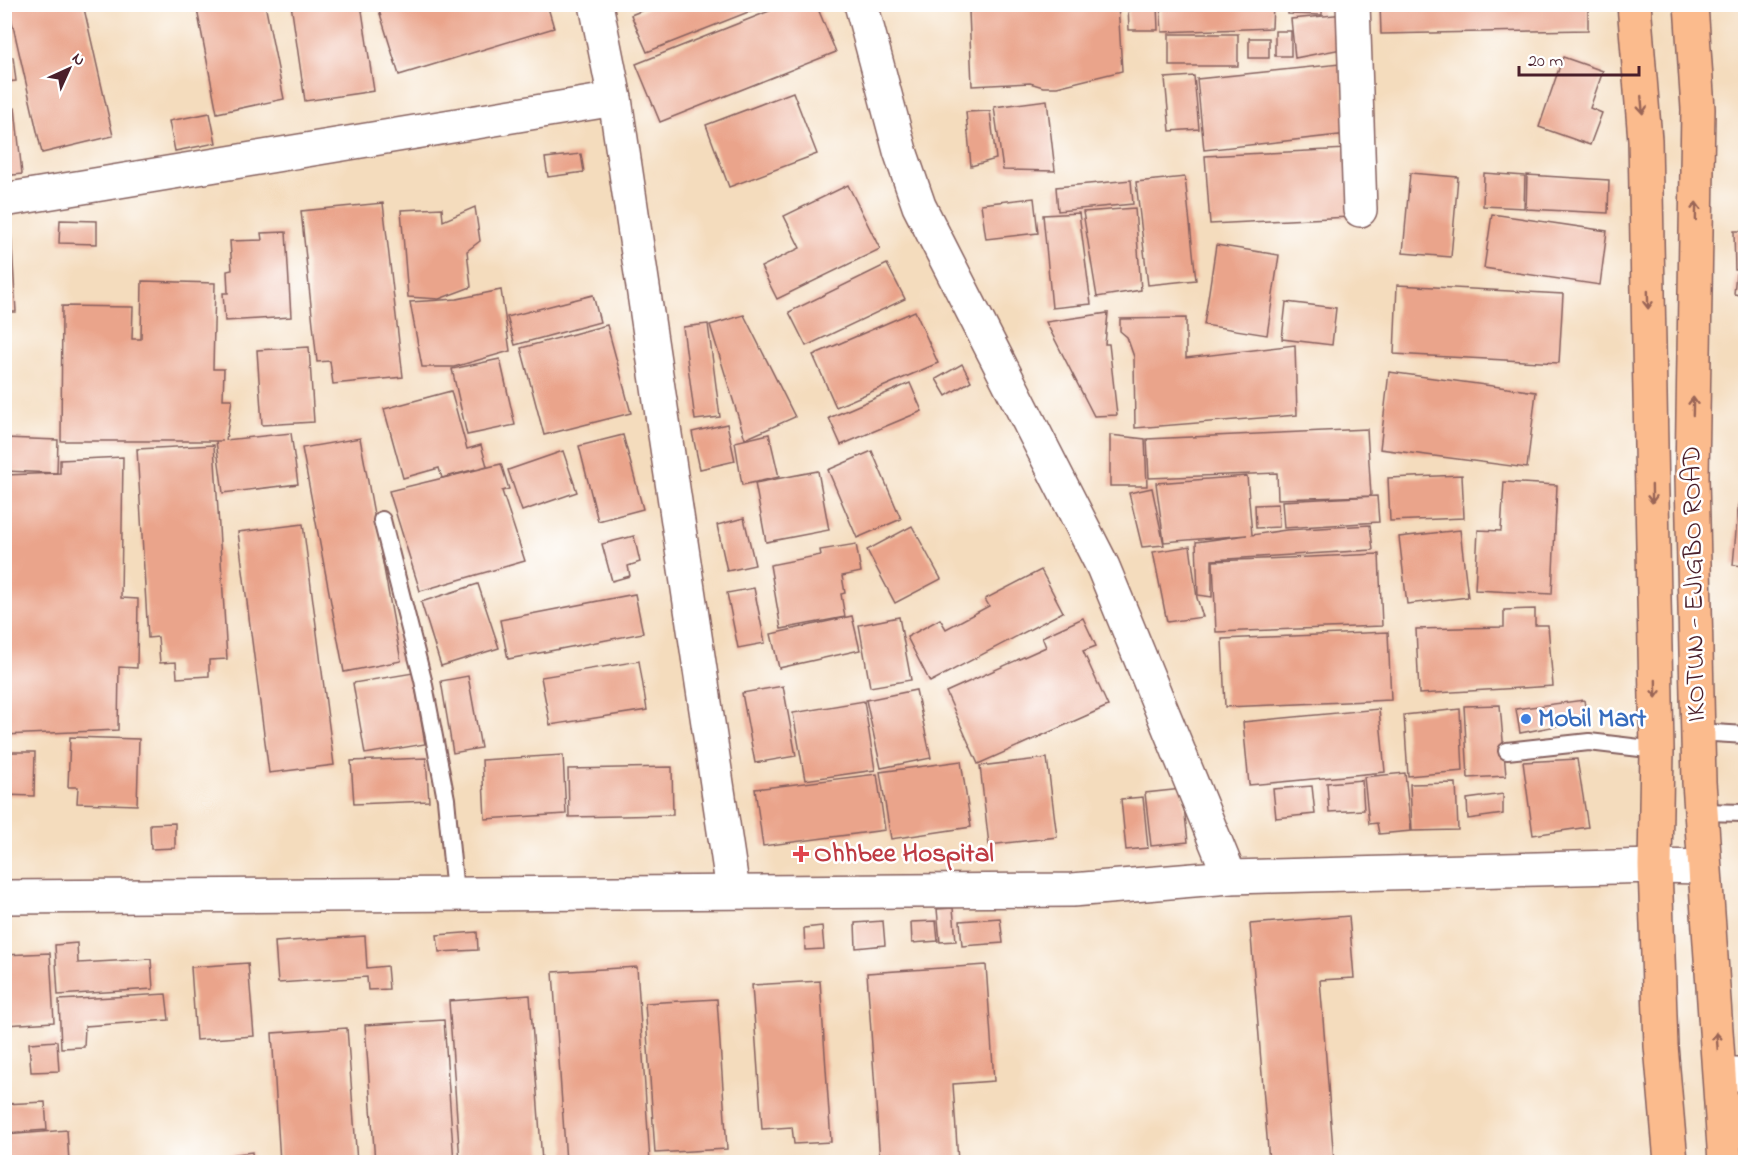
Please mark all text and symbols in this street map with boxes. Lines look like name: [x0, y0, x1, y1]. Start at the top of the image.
north arrow: [39, 39, 99, 99]
scale bar: [1519, 39, 1639, 77]
text: N: [66, 47, 91, 72]
text: 20 m: [1528, 49, 1563, 75]
one-way arrow: [1637, 94, 1648, 114]
one-way arrow: [1691, 202, 1702, 222]
one-way arrow: [1642, 289, 1654, 309]
one-way arrow: [1687, 397, 1699, 417]
street label: IKOTUN - EJIGBO ROAD: [1673, 445, 1717, 723]
one-way arrow: [1646, 484, 1658, 504]
one-way arrow: [1650, 679, 1662, 699]
place label: Mobil Mart: [1538, 700, 1647, 739]
marker: Mobil Mart: [1519, 712, 1533, 726]
place label: Ohhbee Hospital: [814, 835, 994, 874]
marker: Ohhbee Hospital: [792, 845, 810, 863]
one-way arrow: [1711, 1032, 1722, 1052]

